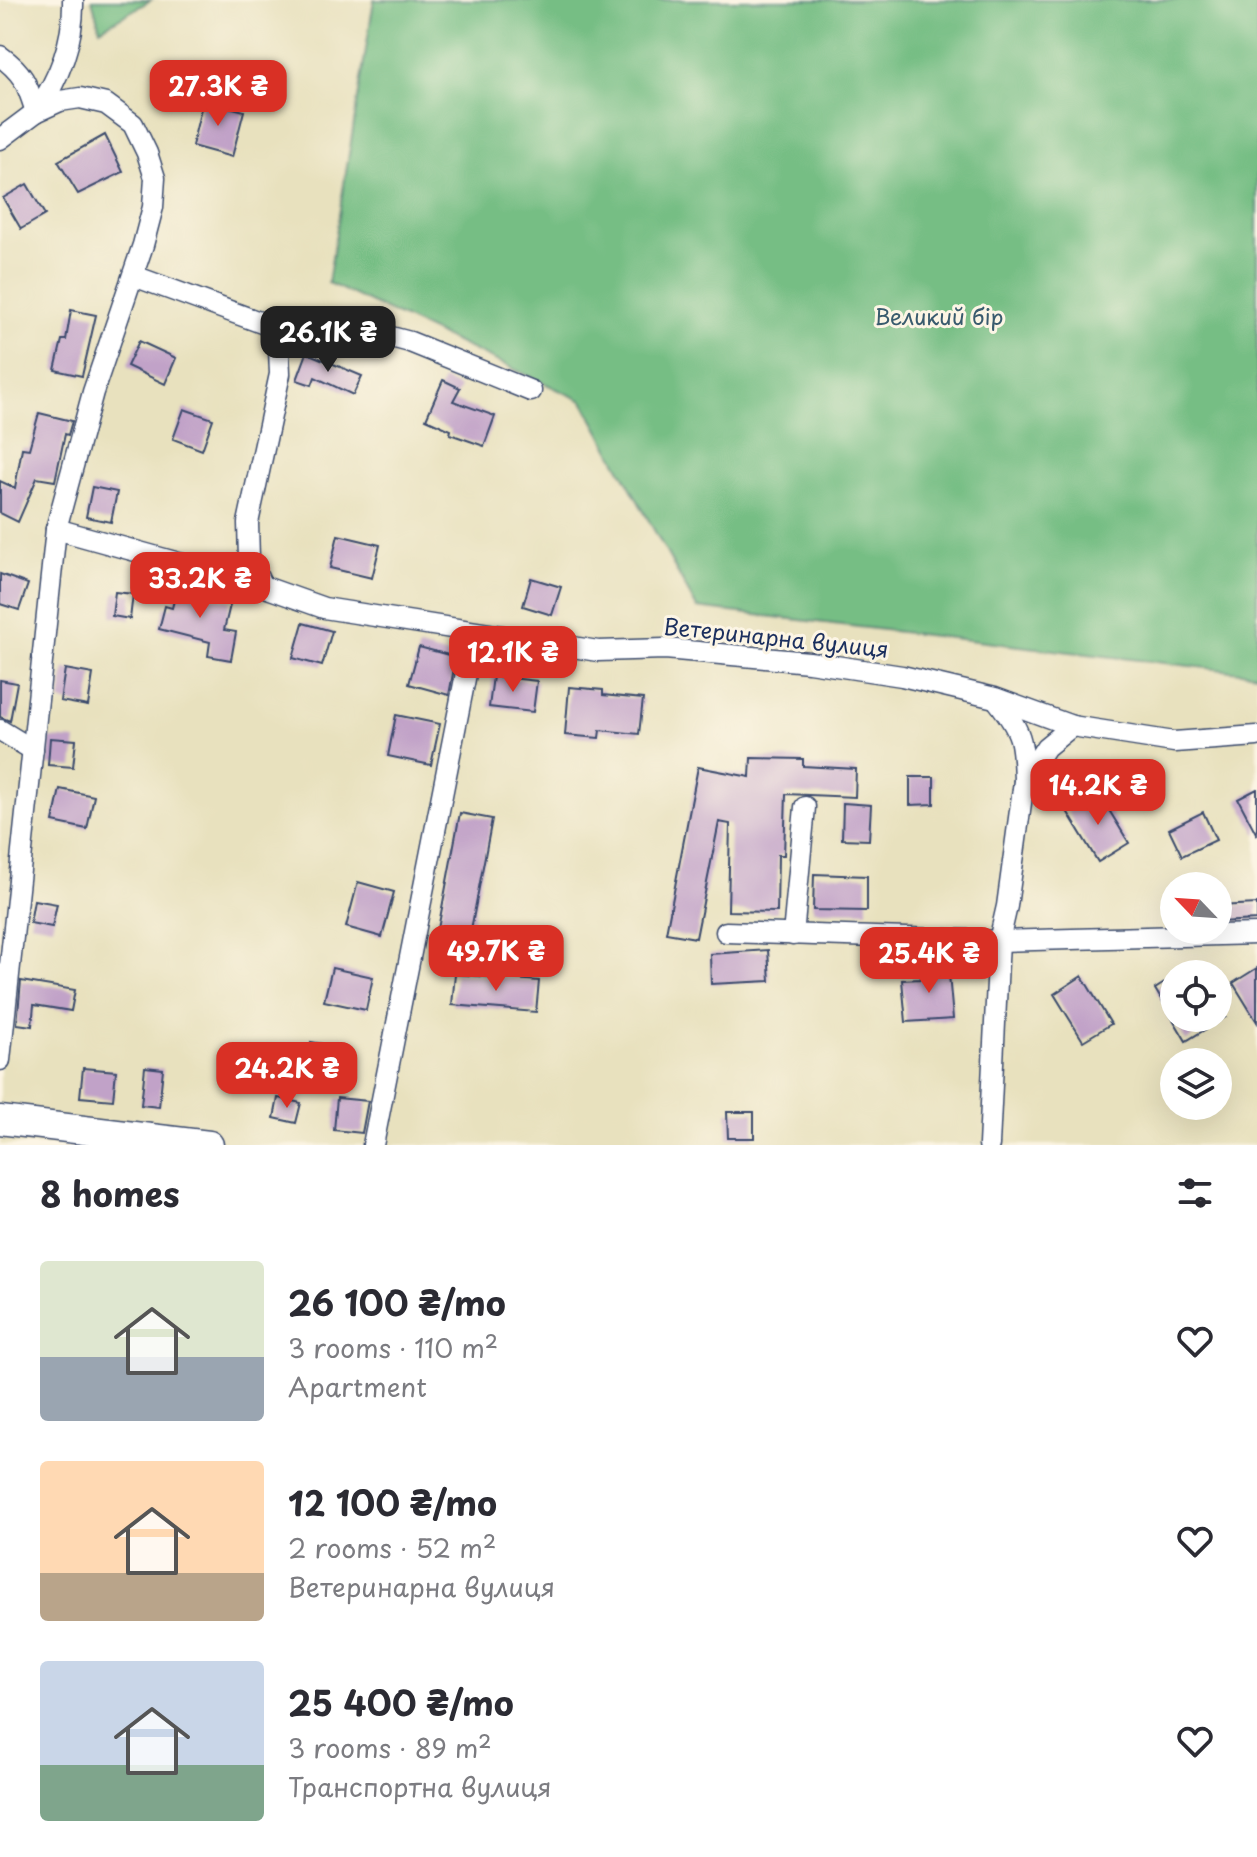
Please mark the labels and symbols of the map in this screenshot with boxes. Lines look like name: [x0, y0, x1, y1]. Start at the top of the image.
pin: 27.3K ₴: [144, 60, 292, 128]
park label: Великий бір: [874, 299, 1004, 332]
pin: 26.1K ₴: [254, 306, 402, 374]
pin: 33.2K ₴: [126, 552, 274, 620]
street label: Ветеринарна вулиця: [662, 608, 890, 665]
pin: 12.1K ₴: [439, 626, 587, 694]
pin: 14.2K ₴: [1024, 759, 1172, 827]
north arrow: [1160, 872, 1232, 944]
pin: 49.7K ₴: [422, 925, 570, 993]
pin: 25.4K ₴: [855, 927, 1003, 995]
pin: 24.2K ₴: [213, 1042, 361, 1110]

